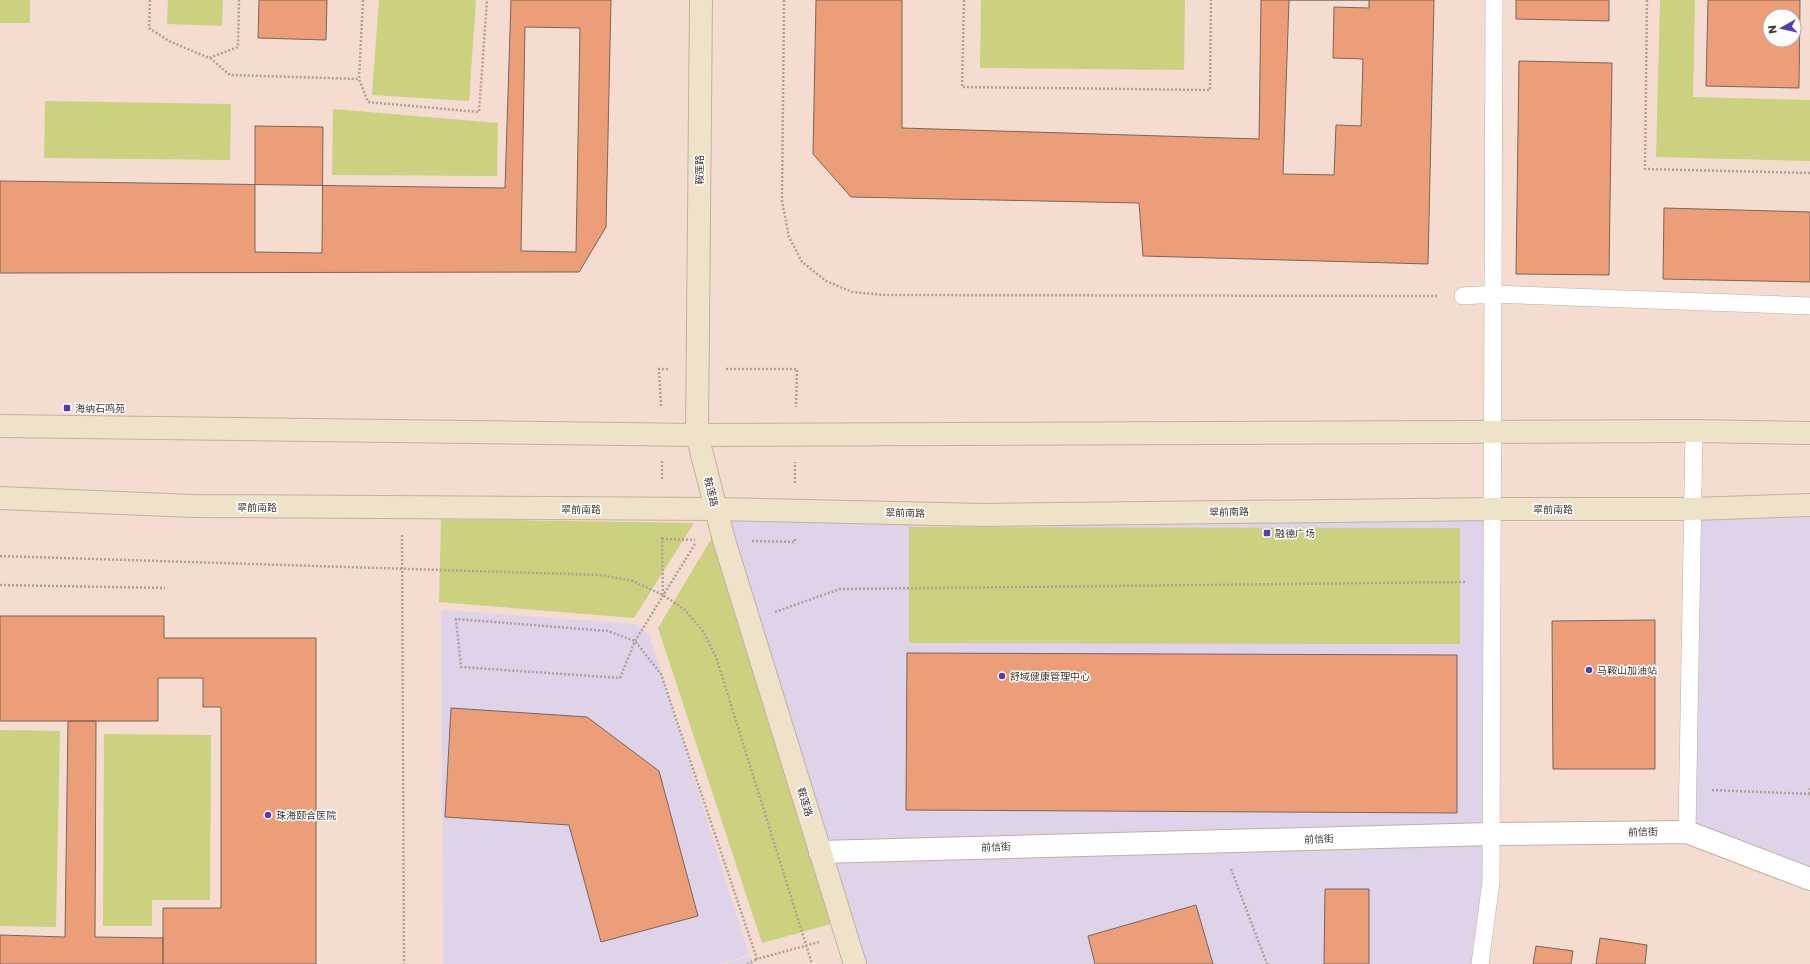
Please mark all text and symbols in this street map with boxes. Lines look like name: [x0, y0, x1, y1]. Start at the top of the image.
north arrow: [1762, 8, 1802, 48]
text: N: [1764, 24, 1781, 35]
street label: 鞍莲路: [692, 155, 707, 185]
place label: 海纳石鸣苑: [75, 401, 125, 416]
marker: 海纳石鸣苑: [62, 403, 72, 413]
street label: 鞍莲路: [700, 476, 722, 508]
street label: 翠前南路: [237, 500, 277, 515]
street label: 翠前南路: [561, 502, 601, 517]
street label: 翠前南路: [1533, 502, 1573, 517]
street label: 翠前南路: [1209, 504, 1249, 520]
street label: 翠前南路: [885, 505, 925, 521]
place label: 融德广场: [1275, 526, 1315, 541]
marker: 融德广场: [1262, 528, 1272, 538]
place label: 马鞍山加油站: [1597, 663, 1657, 678]
marker: 马鞍山加油站: [1584, 665, 1594, 675]
place label: 舒域健康管理中心: [1010, 669, 1090, 684]
marker: 舒域健康管理中心: [997, 671, 1007, 681]
street label: 鞍莲路: [793, 785, 817, 819]
place label: 珠海颐合医院: [276, 808, 336, 823]
marker: 珠海颐合医院: [263, 810, 273, 820]
street label: 前信街: [1628, 824, 1658, 840]
street label: 前信街: [1304, 831, 1334, 847]
street label: 前信街: [981, 839, 1011, 855]

